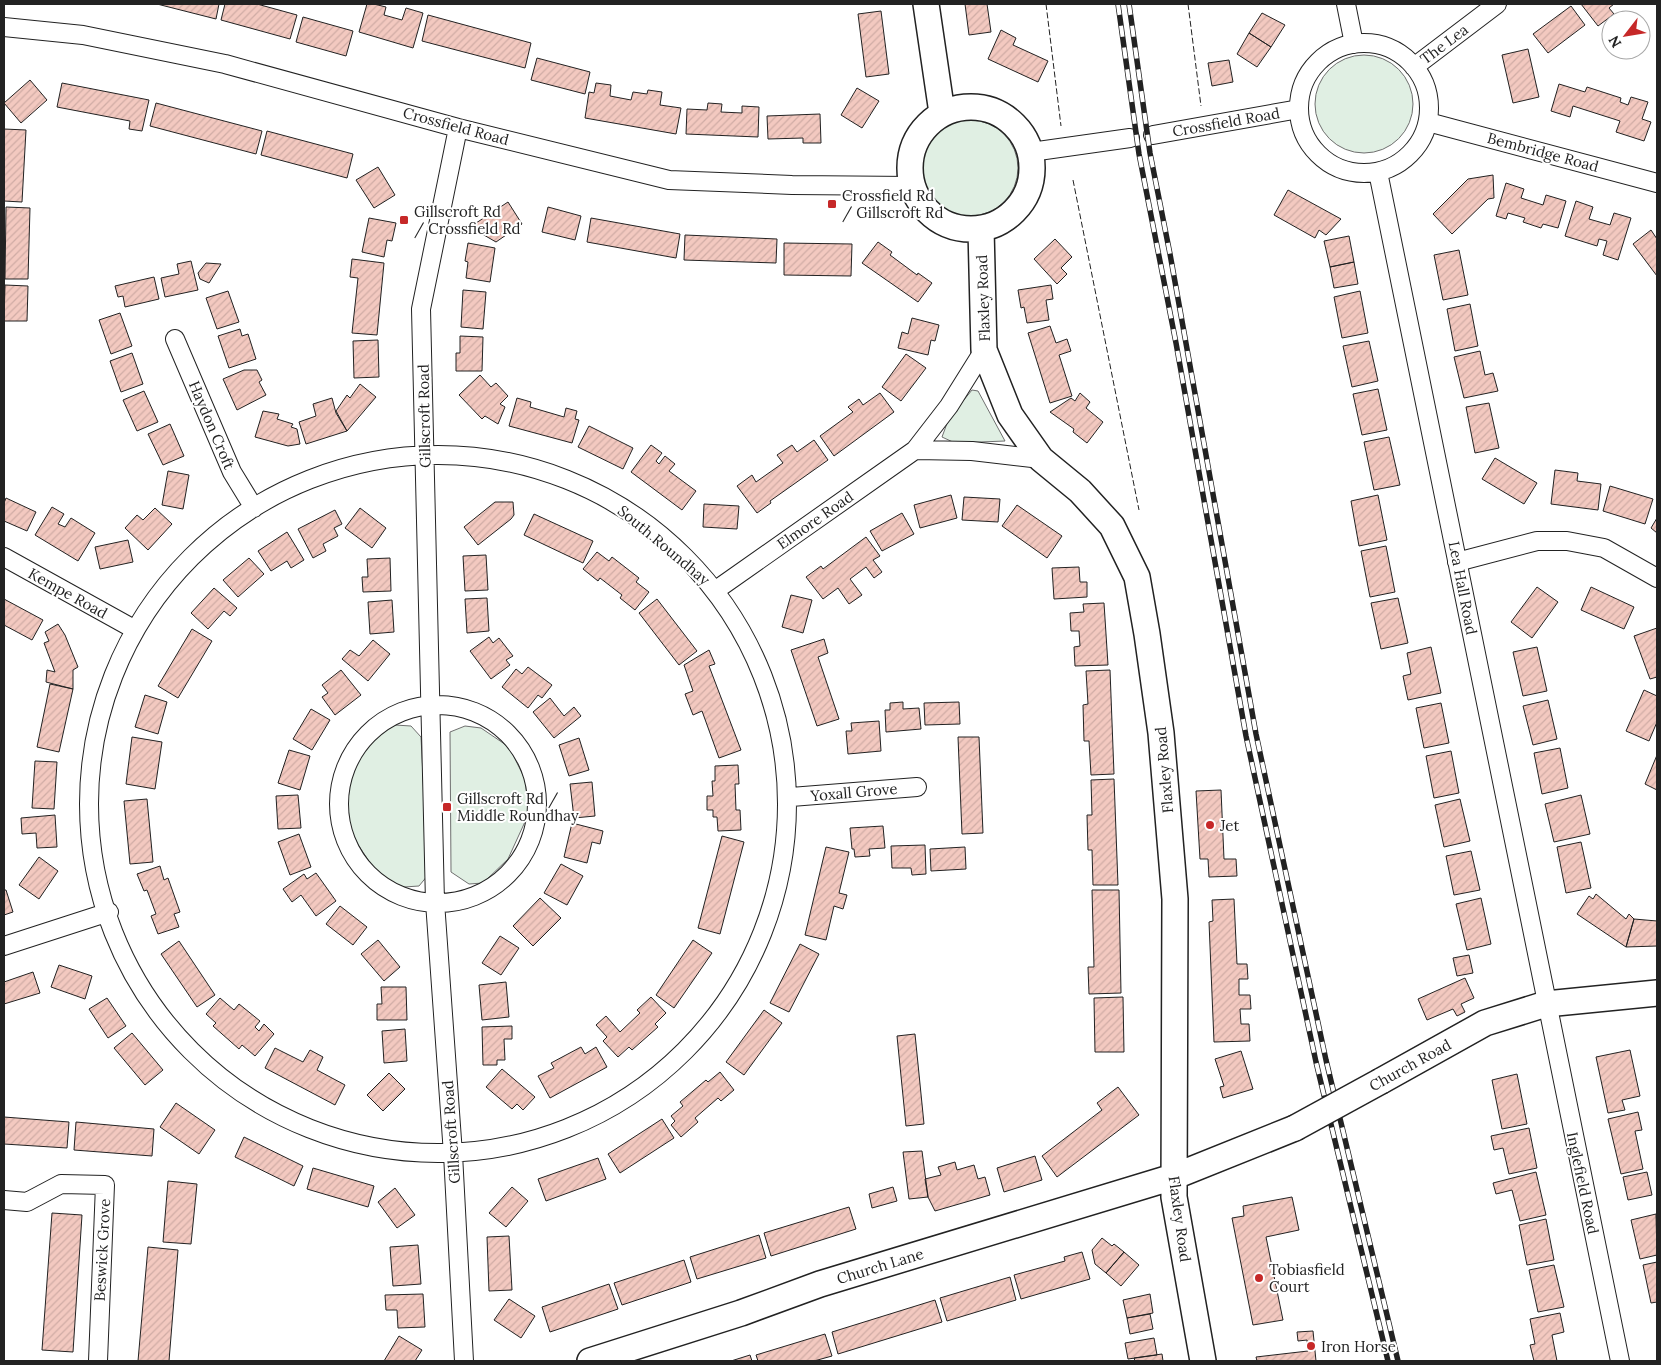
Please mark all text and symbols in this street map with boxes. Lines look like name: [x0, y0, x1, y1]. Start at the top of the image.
north arrow: [1601, 10, 1651, 60]
street label: The Lea: [1416, 20, 1472, 68]
text: N: [1604, 32, 1625, 51]
street label: Crossfield Road: [401, 103, 511, 149]
street label: Crossfield Road: [1171, 103, 1281, 141]
street label: Bembridge Road: [1485, 128, 1601, 176]
place label: Crossfield Rd / Gillscroft Rd: [842, 186, 943, 223]
marker: Crossfield Rd / Gillscroft Rd: [826, 198, 838, 210]
place label: Gillscroft Rd / Crossfield Rd: [414, 202, 521, 239]
marker: Gillscroft Rd / Crossfield Rd: [398, 214, 410, 226]
street label: Flaxley Road: [972, 254, 994, 342]
street label: Gillscroft Road: [414, 364, 434, 468]
street label: Haydon Croft: [185, 378, 239, 472]
street label: Elmore Road: [773, 487, 857, 553]
street label: South Roundhay: [614, 501, 714, 589]
street label: Lea Hall Road: [1445, 540, 1481, 636]
street label: Kempe Road: [25, 564, 111, 623]
street label: Flaxley Road: [1151, 726, 1177, 814]
street label: Yoxall Grove: [809, 779, 898, 805]
place label: Gillscroft Rd / Middle Roundhay: [457, 789, 579, 825]
marker: Gillscroft Rd / Middle Roundhay: [441, 801, 453, 813]
place label: Jet: [1219, 816, 1239, 835]
marker: Jet: [1204, 819, 1216, 831]
street label: Church Road: [1366, 1035, 1454, 1095]
street label: Gillscroft Road: [438, 1080, 464, 1184]
street label: Inglefield Road: [1563, 1130, 1603, 1236]
street label: Flaxley Road: [1165, 1175, 1195, 1263]
street label: Beswick Grove: [90, 1198, 114, 1302]
street label: Church Lane: [834, 1244, 926, 1288]
place label: Tobiasfield Court: [1269, 1260, 1345, 1296]
marker: Tobiasfield Court: [1253, 1272, 1265, 1284]
place label: Iron Horse: [1321, 1337, 1396, 1356]
marker: Iron Horse: [1305, 1340, 1317, 1352]

